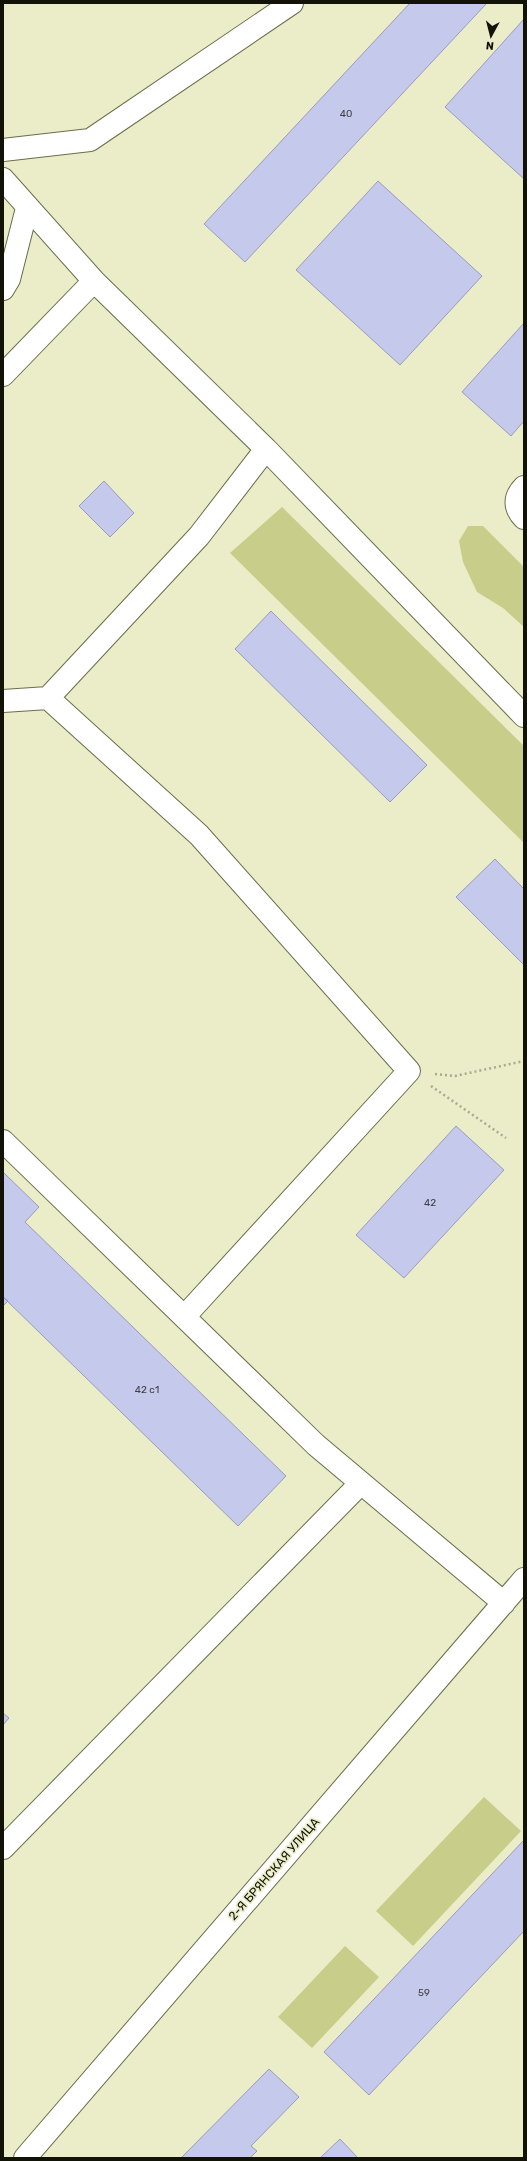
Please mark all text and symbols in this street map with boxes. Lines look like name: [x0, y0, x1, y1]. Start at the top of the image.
north arrow: [471, 16, 511, 56]
text: N: [485, 38, 495, 52]
house number: 40: [340, 108, 352, 120]
house number: 42: [424, 1197, 436, 1209]
house number: 42 с1: [135, 1384, 159, 1396]
street label: 2-Я БРЯНСКАЯ УЛИЦА: [226, 1815, 322, 1923]
house number: 59: [418, 1987, 430, 1999]

